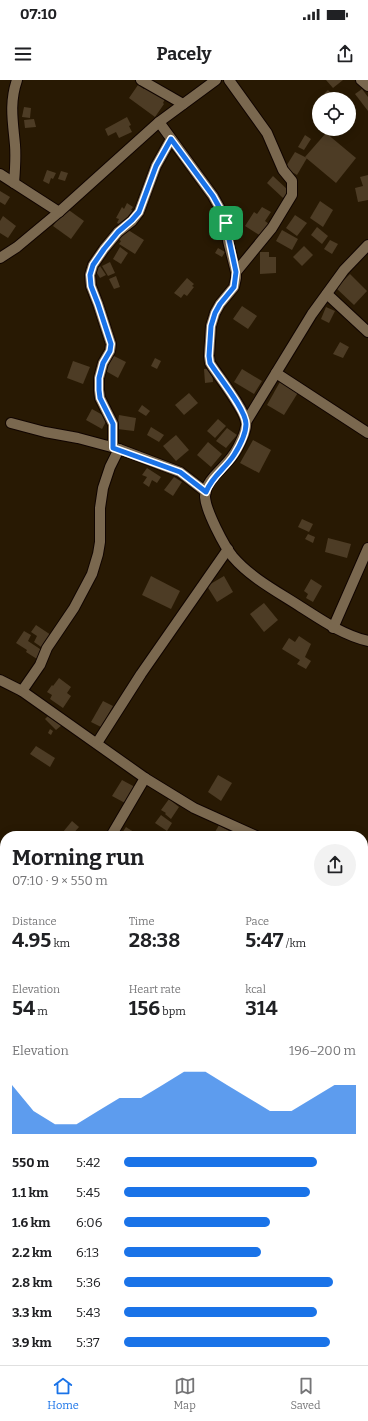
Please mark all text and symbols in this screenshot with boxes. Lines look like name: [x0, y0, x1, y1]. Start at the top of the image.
text: 07:10: [20, 5, 57, 23]
icon: menu: [12, 43, 34, 65]
text: Pacely: [157, 43, 211, 65]
icon: share: [334, 43, 356, 65]
map controls: [312, 92, 356, 136]
button: locate: [312, 92, 356, 136]
pin: [209, 206, 243, 240]
icon: arrive: [215, 212, 237, 234]
text: Morning run: [12, 844, 144, 871]
button: share: [314, 844, 356, 886]
text: 07:10 · 9 × 550 m: [12, 873, 108, 888]
text: Distance: [12, 915, 57, 928]
text: Time: [129, 915, 155, 928]
text: Pace: [245, 915, 269, 928]
text: 4.95: [12, 928, 51, 952]
text: 28:38: [129, 928, 180, 952]
text: 5:47: [245, 928, 284, 952]
text: km: [51, 937, 70, 950]
text: /km: [284, 937, 306, 950]
text: Elevation: [12, 983, 60, 996]
text: Heart rate: [129, 983, 181, 996]
text: kcal: [245, 983, 266, 996]
text: 54: [12, 996, 35, 1020]
text: 156: [129, 996, 160, 1020]
text: 314: [245, 996, 278, 1020]
text: m: [35, 1005, 48, 1018]
text: bpm: [160, 1005, 186, 1018]
text: Elevation: [12, 1043, 69, 1058]
text: 196–200 m: [289, 1043, 356, 1058]
text: 550 m: [12, 1155, 49, 1170]
text: 5:42: [76, 1155, 100, 1170]
text: 1.1 km: [12, 1185, 48, 1200]
text: 5:45: [76, 1185, 100, 1200]
text: 1.6 km: [12, 1215, 50, 1230]
text: 6:06: [76, 1215, 102, 1230]
text: 2.2 km: [12, 1245, 52, 1260]
text: 6:13: [76, 1245, 99, 1260]
text: 2.8 km: [12, 1275, 52, 1290]
text: 5:36: [76, 1275, 101, 1290]
text: 3.3 km: [12, 1305, 52, 1320]
text: 5:43: [76, 1305, 101, 1320]
text: 3.9 km: [12, 1335, 52, 1350]
text: 5:37: [76, 1335, 100, 1350]
tab: Home: [47, 1375, 79, 1412]
tab: Map: [174, 1375, 196, 1412]
tab: Saved: [290, 1375, 321, 1412]

